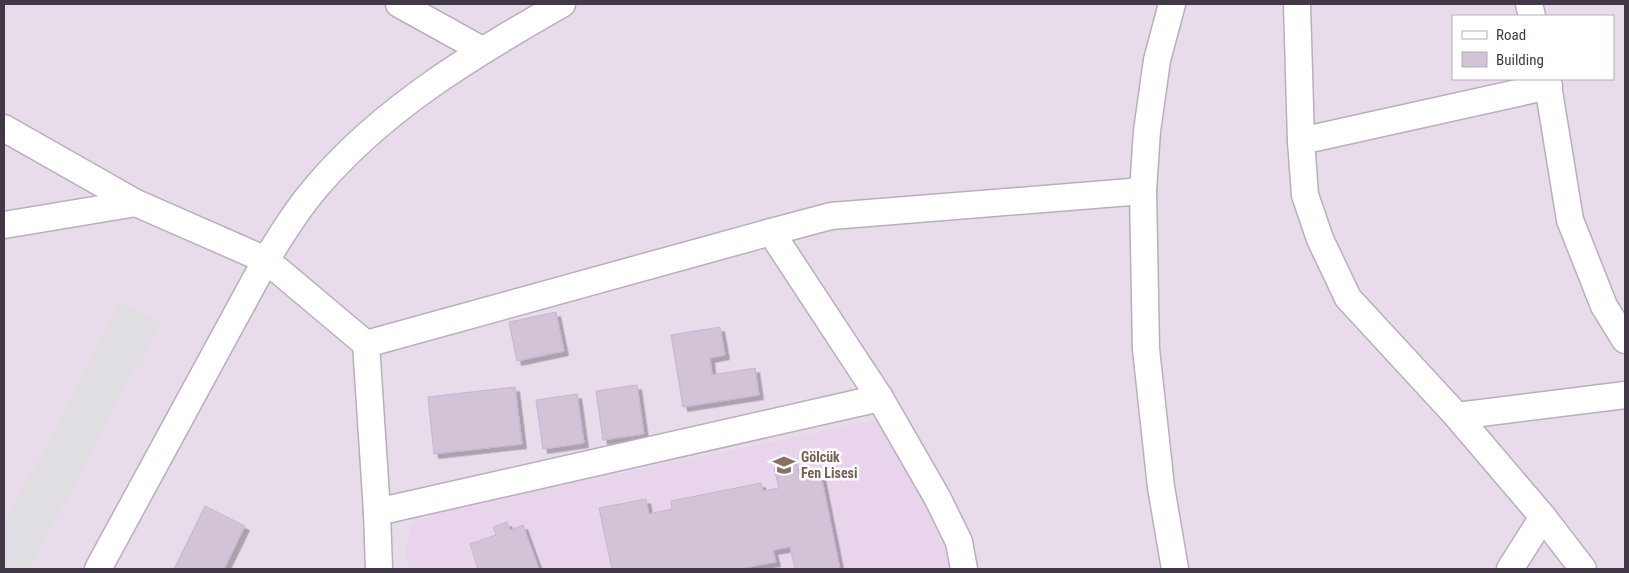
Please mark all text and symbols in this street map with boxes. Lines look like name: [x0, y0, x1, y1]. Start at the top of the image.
legend: [1452, 15, 1614, 80]
text: Road: [1496, 26, 1526, 44]
text: Building: [1496, 51, 1544, 69]
place label: Gölcük Fen Lisesi: [801, 449, 858, 481]
school or university icon: Gölcük Fen Lisesi: [771, 452, 797, 478]

